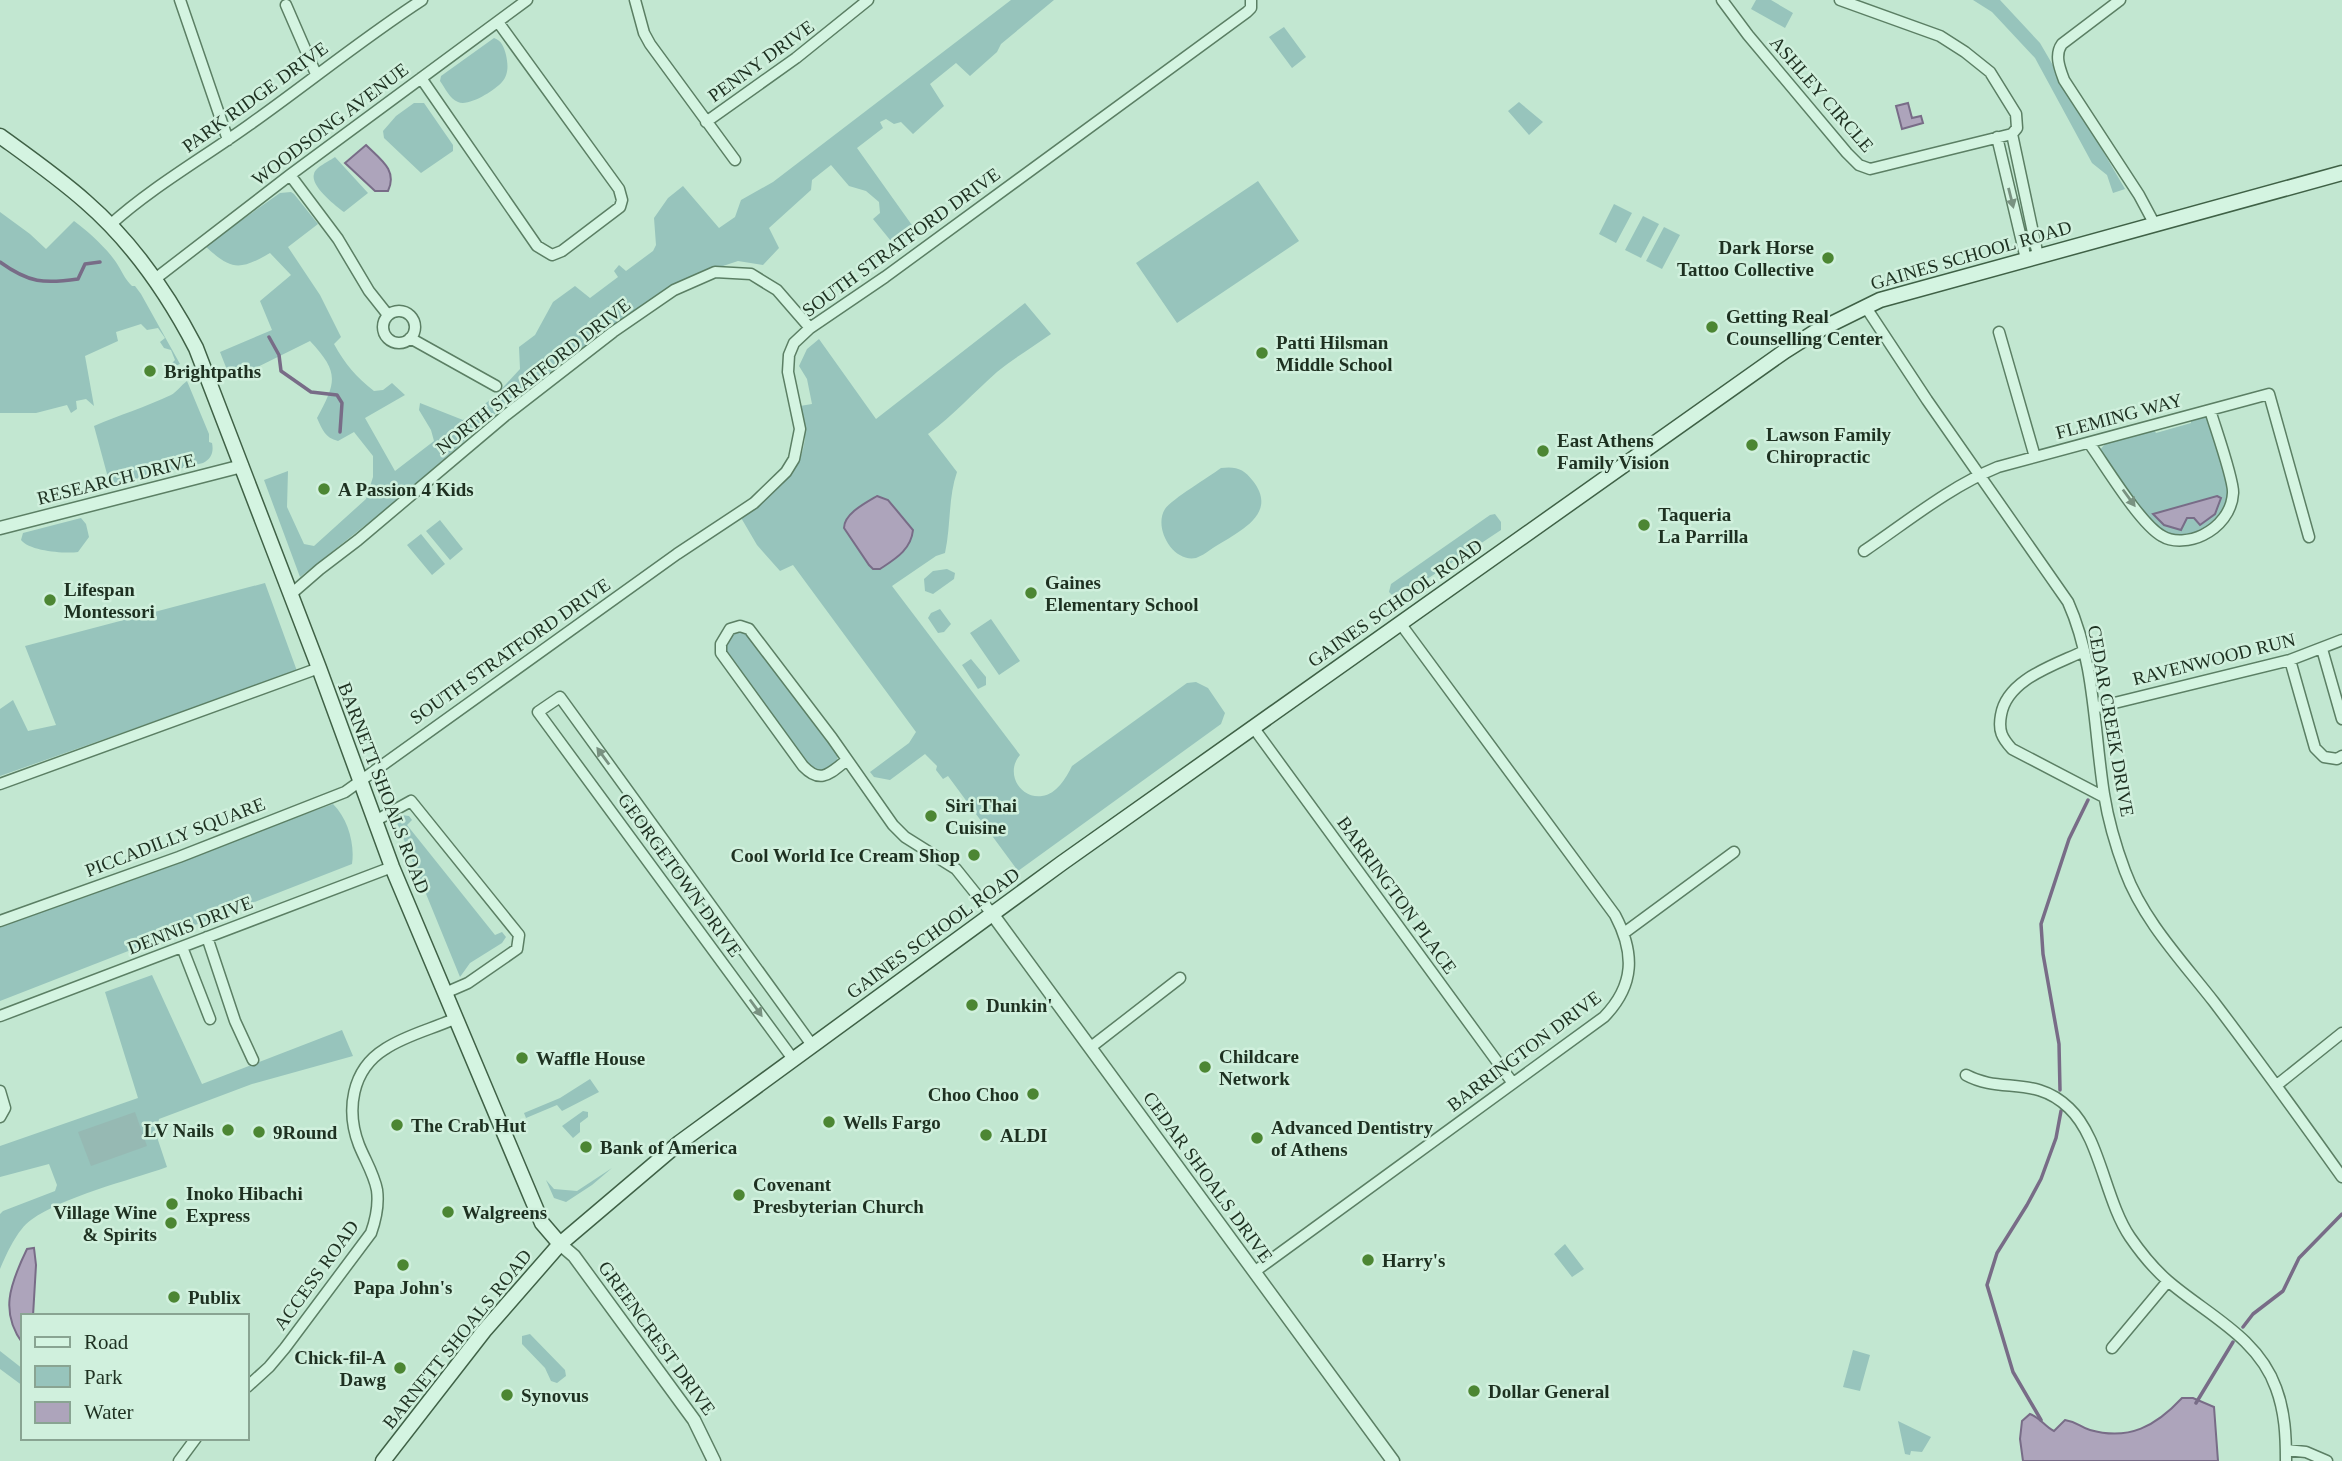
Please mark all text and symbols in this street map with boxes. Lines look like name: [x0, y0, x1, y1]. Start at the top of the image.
street label: PENNY DRIVE: [704, 16, 818, 106]
street label: ASHLEY CIRCLE: [1766, 32, 1878, 156]
street label: PARK RIDGE DRIVE: [178, 37, 332, 157]
street label: WOODSONG AVENUE: [248, 58, 412, 190]
street label: SOUTH STRATFORD DRIVE: [798, 163, 1004, 321]
one-way arrow: [2006, 187, 2017, 209]
street label: GAINES SCHOOL ROAD: [1868, 216, 2074, 294]
place label: Dark Horse Tattoo Collective: [1677, 237, 1814, 280]
marker: Dark Horse Tattoo Collective: [1820, 250, 1836, 266]
street label: NORTH STRATFORD DRIVE: [432, 294, 634, 458]
place label: Getting Real Counselling Center: [1726, 306, 1883, 349]
marker: Getting Real Counselling Center: [1704, 319, 1720, 335]
place label: Patti Hilsman Middle School: [1276, 332, 1393, 375]
marker: Patti Hilsman Middle School: [1254, 345, 1270, 361]
place label: Brightpaths: [164, 361, 261, 382]
marker: Brightpaths: [142, 363, 158, 379]
street label: FLEMING WAY: [2053, 389, 2185, 443]
place label: Lawson Family Chiropractic: [1766, 424, 1892, 467]
place label: East Athens Family Vision: [1557, 430, 1670, 473]
marker: Lawson Family Chiropractic: [1744, 437, 1760, 453]
marker: East Athens Family Vision: [1535, 443, 1551, 459]
street label: RESEARCH DRIVE: [35, 449, 197, 509]
place label: A Passion 4 Kids: [338, 479, 474, 500]
marker: A Passion 4 Kids: [316, 481, 332, 497]
one-way arrow: [2121, 489, 2135, 507]
place label: Taqueria La Parrilla: [1658, 504, 1749, 547]
marker: Taqueria La Parrilla: [1636, 517, 1652, 533]
street label: GAINES SCHOOL ROAD: [1304, 535, 1486, 671]
place label: Gaines Elementary School: [1045, 572, 1199, 615]
street label: SOUTH STRATFORD DRIVE: [406, 574, 614, 728]
place label: Lifespan Montessori: [64, 579, 155, 622]
marker: Gaines Elementary School: [1023, 585, 1039, 601]
marker: Lifespan Montessori: [42, 592, 58, 608]
street label: CEDAR CREEK DRIVE: [2084, 624, 2138, 818]
street label: RAVENWOOD RUN: [2130, 629, 2298, 689]
street label: BARNETT SHOALS ROAD: [334, 679, 434, 897]
one-way arrow: [596, 747, 610, 765]
street label: GEORGETOWN DRIVE: [614, 789, 746, 961]
street label: PICCADILLY SQUARE: [82, 793, 268, 881]
place label: Siri Thai Cuisine: [945, 795, 1017, 838]
marker: Siri Thai Cuisine: [923, 808, 939, 824]
street label: BARRINGTON PLACE: [1333, 812, 1461, 978]
place label: Cool World Ice Cream Shop: [731, 845, 960, 866]
marker: Cool World Ice Cream Shop: [966, 847, 982, 863]
street label: GAINES SCHOOL ROAD: [843, 863, 1023, 1003]
street label: DENNIS DRIVE: [124, 891, 256, 959]
street label: BARRINGTON DRIVE: [1443, 986, 1605, 1116]
place label: Dunkin': [986, 995, 1053, 1016]
marker: Dunkin': [964, 997, 980, 1013]
one-way arrow: [749, 999, 763, 1017]
place label: Childcare Network: [1219, 1046, 1299, 1089]
place label: Waffle House: [536, 1048, 645, 1069]
marker: Waffle House: [514, 1050, 530, 1066]
marker: Childcare Network: [1197, 1059, 1213, 1075]
place label: Choo Choo: [928, 1084, 1019, 1105]
marker: Choo Choo: [1025, 1086, 1041, 1102]
street label: CEDAR SHOALS DRIVE: [1139, 1088, 1277, 1266]
place label: Wells Fargo: [843, 1112, 941, 1133]
marker: Wells Fargo: [821, 1114, 837, 1130]
place label: The Crab Hut: [411, 1115, 527, 1136]
marker: The Crab Hut: [389, 1117, 405, 1133]
place label: Advanced Dentistry of Athens: [1271, 1117, 1434, 1160]
place label: LV Nails: [144, 1120, 214, 1141]
marker: LV Nails: [220, 1122, 236, 1138]
place label: 9Round: [273, 1122, 338, 1143]
marker: 9Round: [251, 1124, 267, 1140]
place label: ALDI: [1000, 1125, 1048, 1146]
marker: ALDI: [978, 1127, 994, 1143]
marker: Advanced Dentistry of Athens: [1249, 1130, 1265, 1146]
place label: Bank of America: [600, 1137, 738, 1158]
marker: Bank of America: [578, 1139, 594, 1155]
place label: Covenant Presbyterian Church: [753, 1174, 924, 1217]
place label: Inoko Hibachi Express: [186, 1183, 303, 1226]
marker: Covenant Presbyterian Church: [731, 1187, 747, 1203]
marker: Inoko Hibachi Express: [164, 1196, 180, 1212]
place label: Village Wine & Spirits: [53, 1202, 157, 1245]
place label: Walgreens: [462, 1202, 547, 1223]
marker: Walgreens: [440, 1204, 456, 1220]
marker: Village Wine & Spirits: [163, 1215, 179, 1231]
street label: ACCESS ROAD: [269, 1216, 363, 1334]
street label: BARNETT SHOALS ROAD: [378, 1245, 536, 1433]
place label: Harry's: [1382, 1250, 1445, 1271]
marker: Harry's: [1360, 1252, 1376, 1268]
marker: Papa John's: [395, 1257, 411, 1273]
street label: GREENCREST DRIVE: [594, 1257, 720, 1419]
place label: Papa John's: [354, 1277, 452, 1298]
place label: Publix: [188, 1287, 241, 1308]
marker: Publix: [166, 1289, 182, 1305]
legend: [21, 1314, 248, 1440]
text: Road: [84, 1330, 129, 1354]
place label: Chick-fil-A Dawg: [294, 1347, 386, 1390]
marker: Chick-fil-A Dawg: [392, 1360, 408, 1376]
text: Park: [84, 1365, 123, 1389]
place label: Dollar General: [1488, 1381, 1610, 1402]
marker: Dollar General: [1466, 1383, 1482, 1399]
place label: Synovus: [521, 1385, 589, 1406]
marker: Synovus: [499, 1387, 515, 1403]
text: Water: [84, 1400, 134, 1424]

